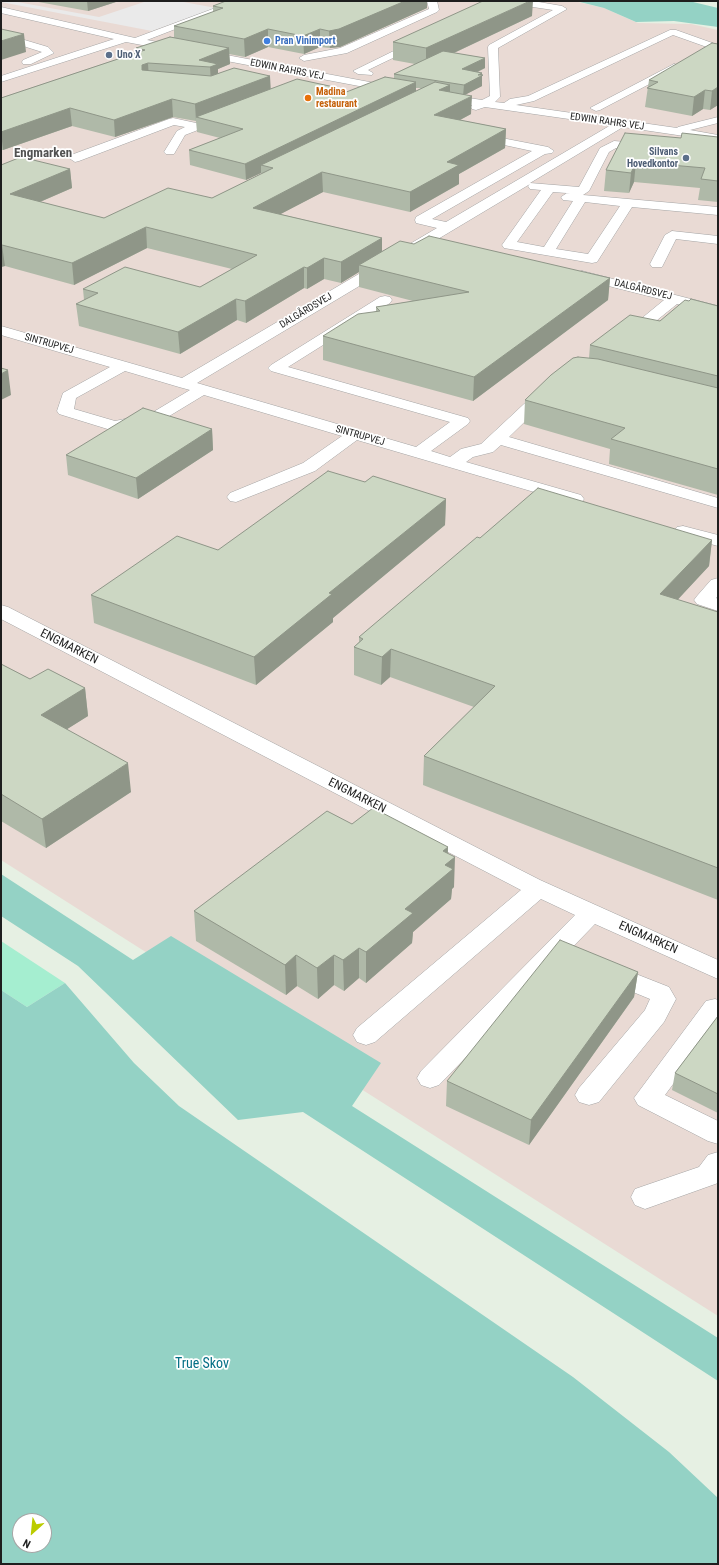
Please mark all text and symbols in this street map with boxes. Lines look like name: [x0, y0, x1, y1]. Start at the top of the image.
place label: Pran Vinimport: [275, 35, 335, 47]
marker: Pran Vinimport: [262, 36, 272, 46]
place label: Uno X: [117, 49, 141, 61]
marker: Uno X: [104, 50, 114, 60]
street label: EDWIN RAHRS VEJ: [249, 57, 325, 83]
place label: Madina restaurant: [316, 86, 357, 110]
marker: Madina restaurant: [303, 93, 313, 103]
street label: EDWIN RAHRS VEJ: [569, 111, 645, 133]
district label: Engmarken: [14, 146, 72, 162]
place label: Silvans Hovedkontor: [627, 146, 678, 170]
marker: Silvans Hovedkontor: [681, 153, 691, 163]
street label: DALGÅRDSVEJ: [613, 277, 673, 303]
street label: DALGÅRDSVEJ: [278, 291, 334, 331]
street label: SINTRUPVEJ: [23, 331, 75, 357]
street label: SINTRUPVEJ: [334, 423, 386, 449]
street label: ENGMARKEN: [38, 626, 100, 668]
street label: ENGMARKEN: [326, 775, 388, 817]
street label: ENGMARKEN: [616, 919, 680, 957]
park label: True Skov: [175, 1356, 229, 1372]
north arrow: [12, 1513, 52, 1553]
text: N: [21, 1536, 33, 1551]

